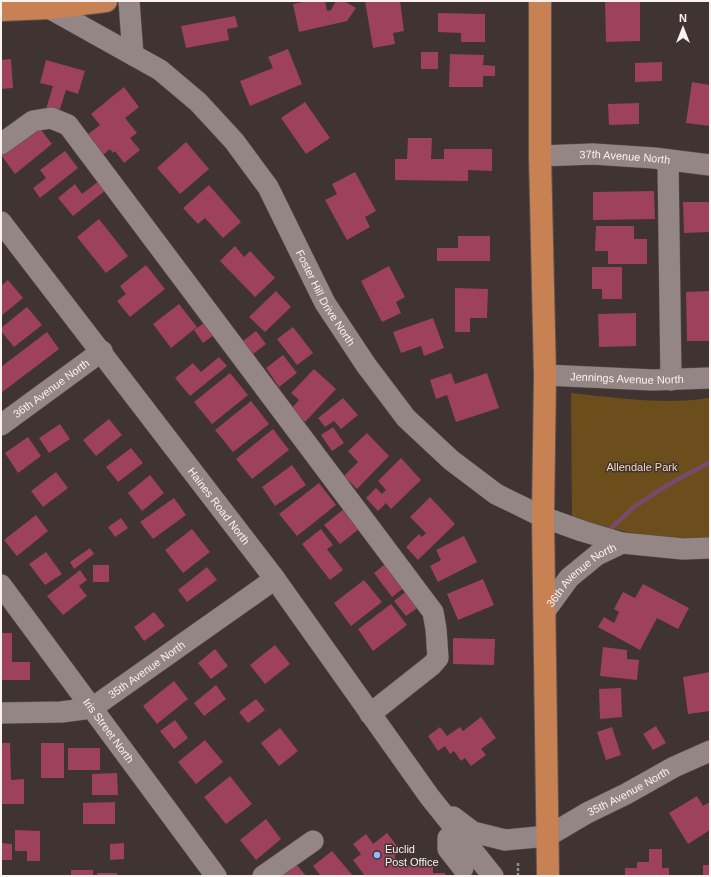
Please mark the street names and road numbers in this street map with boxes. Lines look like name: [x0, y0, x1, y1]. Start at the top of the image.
street label: 37th Avenue North: [579, 148, 671, 166]
street label: Foster Hill Drive North: [294, 248, 357, 348]
street label: 36th Avenue North: [11, 357, 91, 420]
street label: Jennings Avenue North: [570, 370, 684, 386]
street label: Haines Road North: [186, 465, 252, 547]
street label: 36th Avenue North: [544, 541, 618, 609]
street label: 35th Avenue North: [106, 638, 187, 701]
street label: Iris Street North: [81, 696, 136, 765]
street label: 35th Avenue North: [585, 765, 671, 818]

